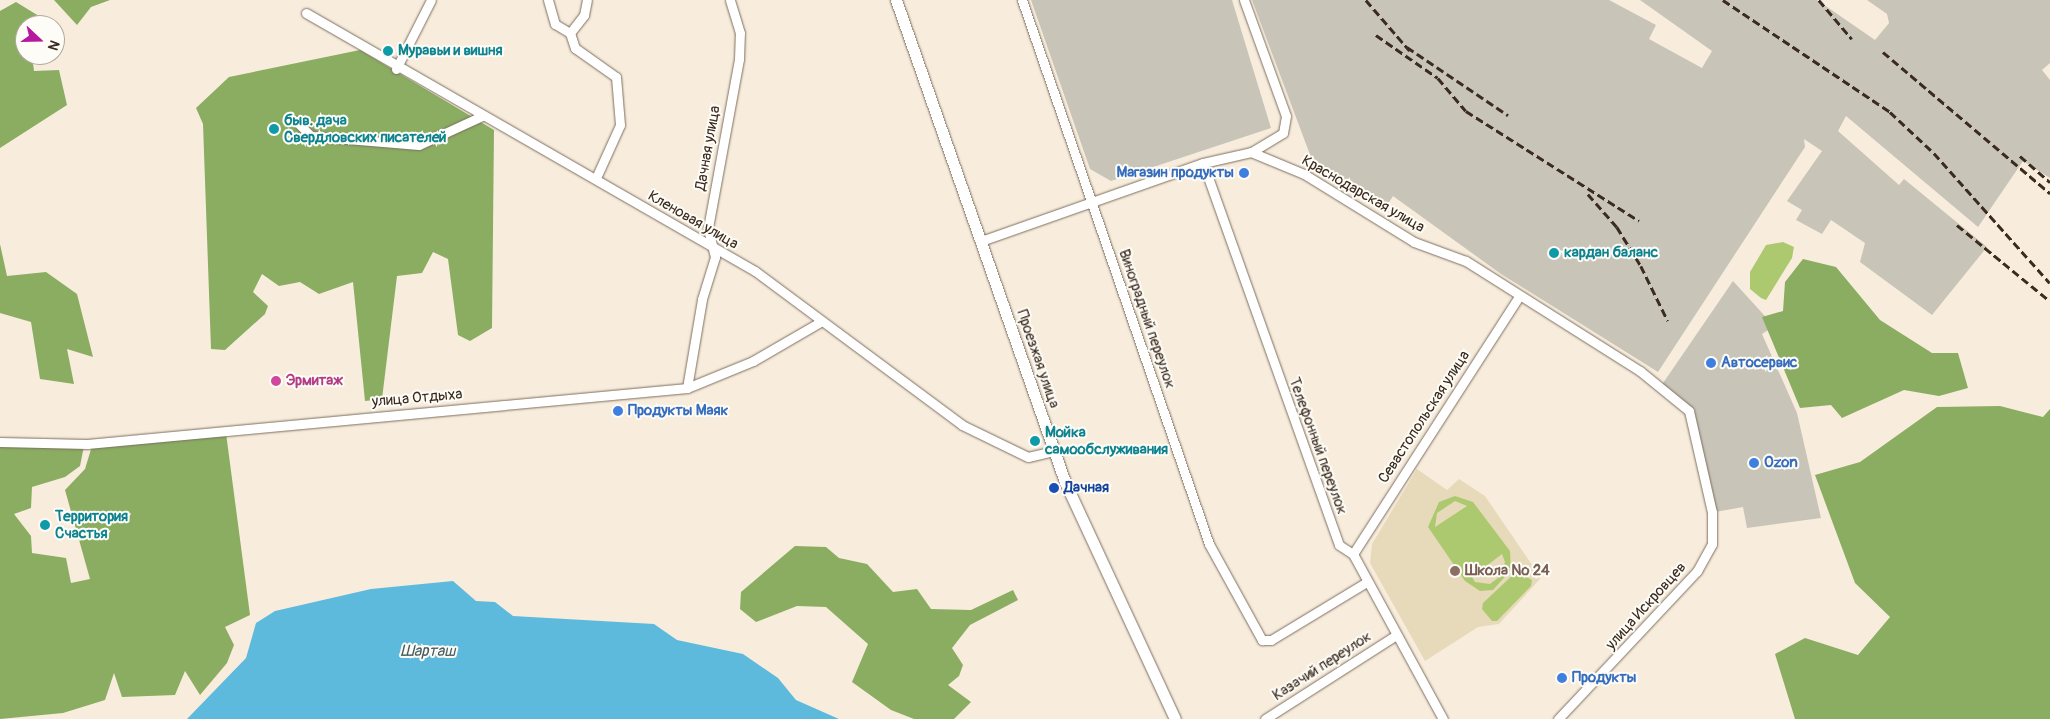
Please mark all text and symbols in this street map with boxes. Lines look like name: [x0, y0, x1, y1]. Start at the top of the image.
north arrow: [15, 15, 65, 65]
text: N: [44, 38, 63, 53]
place label: Муравьи и вишня: [398, 42, 503, 60]
marker: Муравьи и вишня: [382, 45, 394, 57]
street label: Дачная улица: [692, 104, 724, 192]
place label: быв. дача Свердловских писателей: [284, 111, 447, 146]
marker: быв. дача Свердловских писателей: [268, 123, 280, 135]
street label: Краснодарская улица: [1298, 151, 1428, 237]
place label: Магазин продукты: [1116, 164, 1234, 182]
marker: Магазин продукты: [1238, 167, 1250, 179]
street label: Кленовая улица: [645, 187, 741, 253]
place label: кардан баланс: [1564, 244, 1658, 262]
street label: Виноградный переулок: [1115, 247, 1179, 391]
marker: кардан баланс: [1548, 247, 1560, 259]
street label: Проезжая улица: [1013, 307, 1063, 411]
street label: Севастопольская улица: [1374, 347, 1474, 487]
place label: Автосервис: [1721, 354, 1797, 372]
marker: Автосервис: [1705, 357, 1717, 369]
place label: Эрмитаж: [286, 372, 343, 390]
marker: Эрмитаж: [270, 375, 282, 387]
street label: Телефонный переулок: [1285, 375, 1351, 517]
street label: улица Отдыха: [371, 385, 463, 411]
place label: Продукты Маяк: [628, 402, 728, 420]
marker: Продукты Маяк: [612, 405, 624, 417]
place label: Мойка самообслуживания: [1045, 423, 1168, 458]
marker: Мойка самообслуживания: [1029, 435, 1041, 447]
place label: Ozon: [1764, 454, 1798, 472]
marker: Ozon: [1748, 457, 1760, 469]
place label: Дачная: [1064, 479, 1109, 497]
marker: Дачная: [1048, 482, 1060, 494]
place label: Территория Счастья: [55, 507, 128, 542]
marker: Территория Счастья: [39, 519, 51, 531]
street label: улица Искровцев: [1602, 558, 1690, 654]
place label: Школа № 24: [1465, 562, 1550, 580]
marker: Школа № 24: [1449, 565, 1461, 577]
street label: Казачий переулок: [1269, 627, 1375, 705]
water label: Шарташ: [401, 641, 455, 661]
place label: Продукты: [1572, 669, 1636, 687]
marker: Продукты: [1556, 672, 1568, 684]

